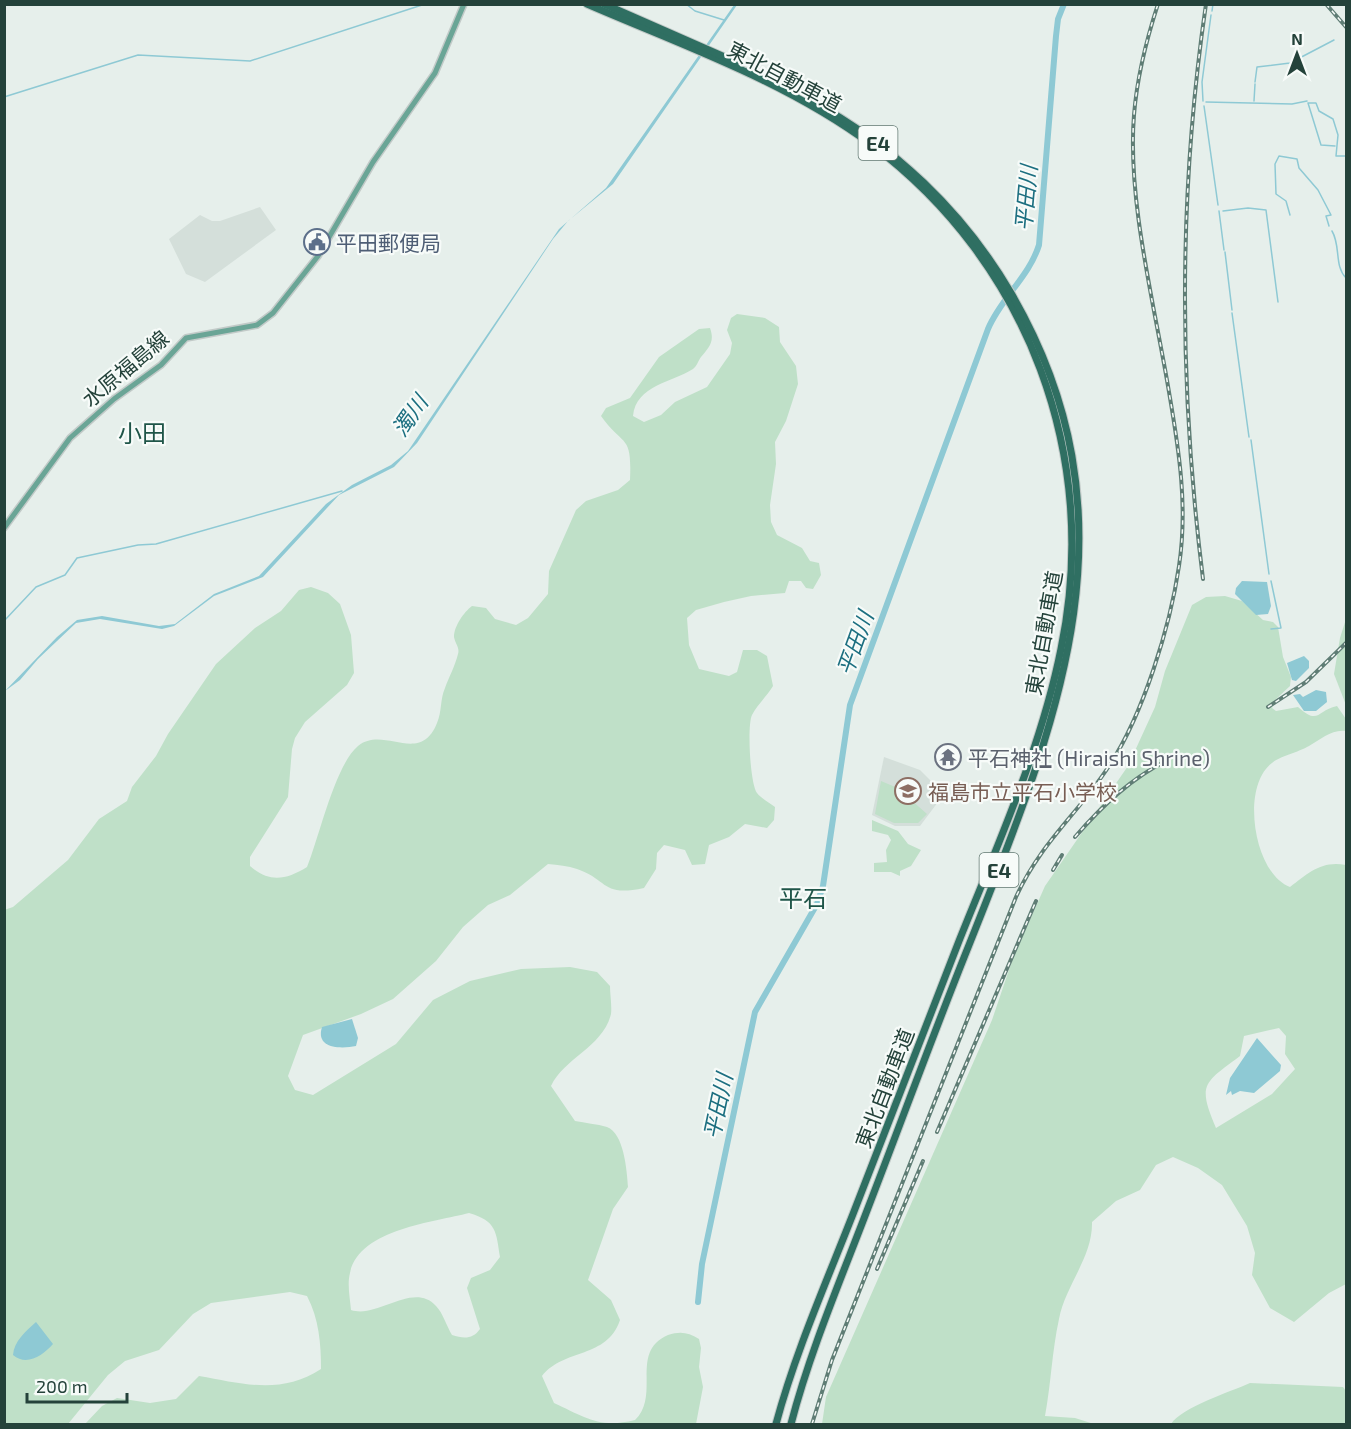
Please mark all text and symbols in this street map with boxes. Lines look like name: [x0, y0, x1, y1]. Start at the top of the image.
north arrow: [1267, 24, 1327, 84]
text: N: [1291, 29, 1303, 48]
street label: 東北自動車道: [724, 35, 846, 117]
road number: E4: [858, 126, 898, 160]
water label: 平田川: [1009, 162, 1041, 232]
public building icon: 平田郵便局: [302, 227, 332, 257]
place label: 平田郵便局: [336, 230, 441, 255]
street label: 水原福島線: [77, 325, 173, 411]
water label: 濁川: [386, 388, 433, 440]
district label: 小田: [118, 418, 166, 447]
street label: 東北自動車道: [1020, 569, 1066, 697]
water label: 平田川: [830, 606, 878, 678]
temple icon: 平石神社 (Hiraishi Shrine): [933, 742, 963, 772]
place label: 平石神社 (Hiraishi Shrine): [968, 745, 1210, 770]
school or university icon: 福島市立平石小学校: [893, 776, 923, 806]
place label: 福島市立平石小学校: [928, 779, 1117, 804]
road number: E4: [980, 853, 1018, 887]
district label: 平石: [779, 883, 827, 912]
street label: 東北自動車道: [850, 1025, 918, 1151]
water label: 平田川: [697, 1069, 737, 1141]
scale bar: [27, 1366, 128, 1404]
text: 200 m: [36, 1375, 88, 1397]

